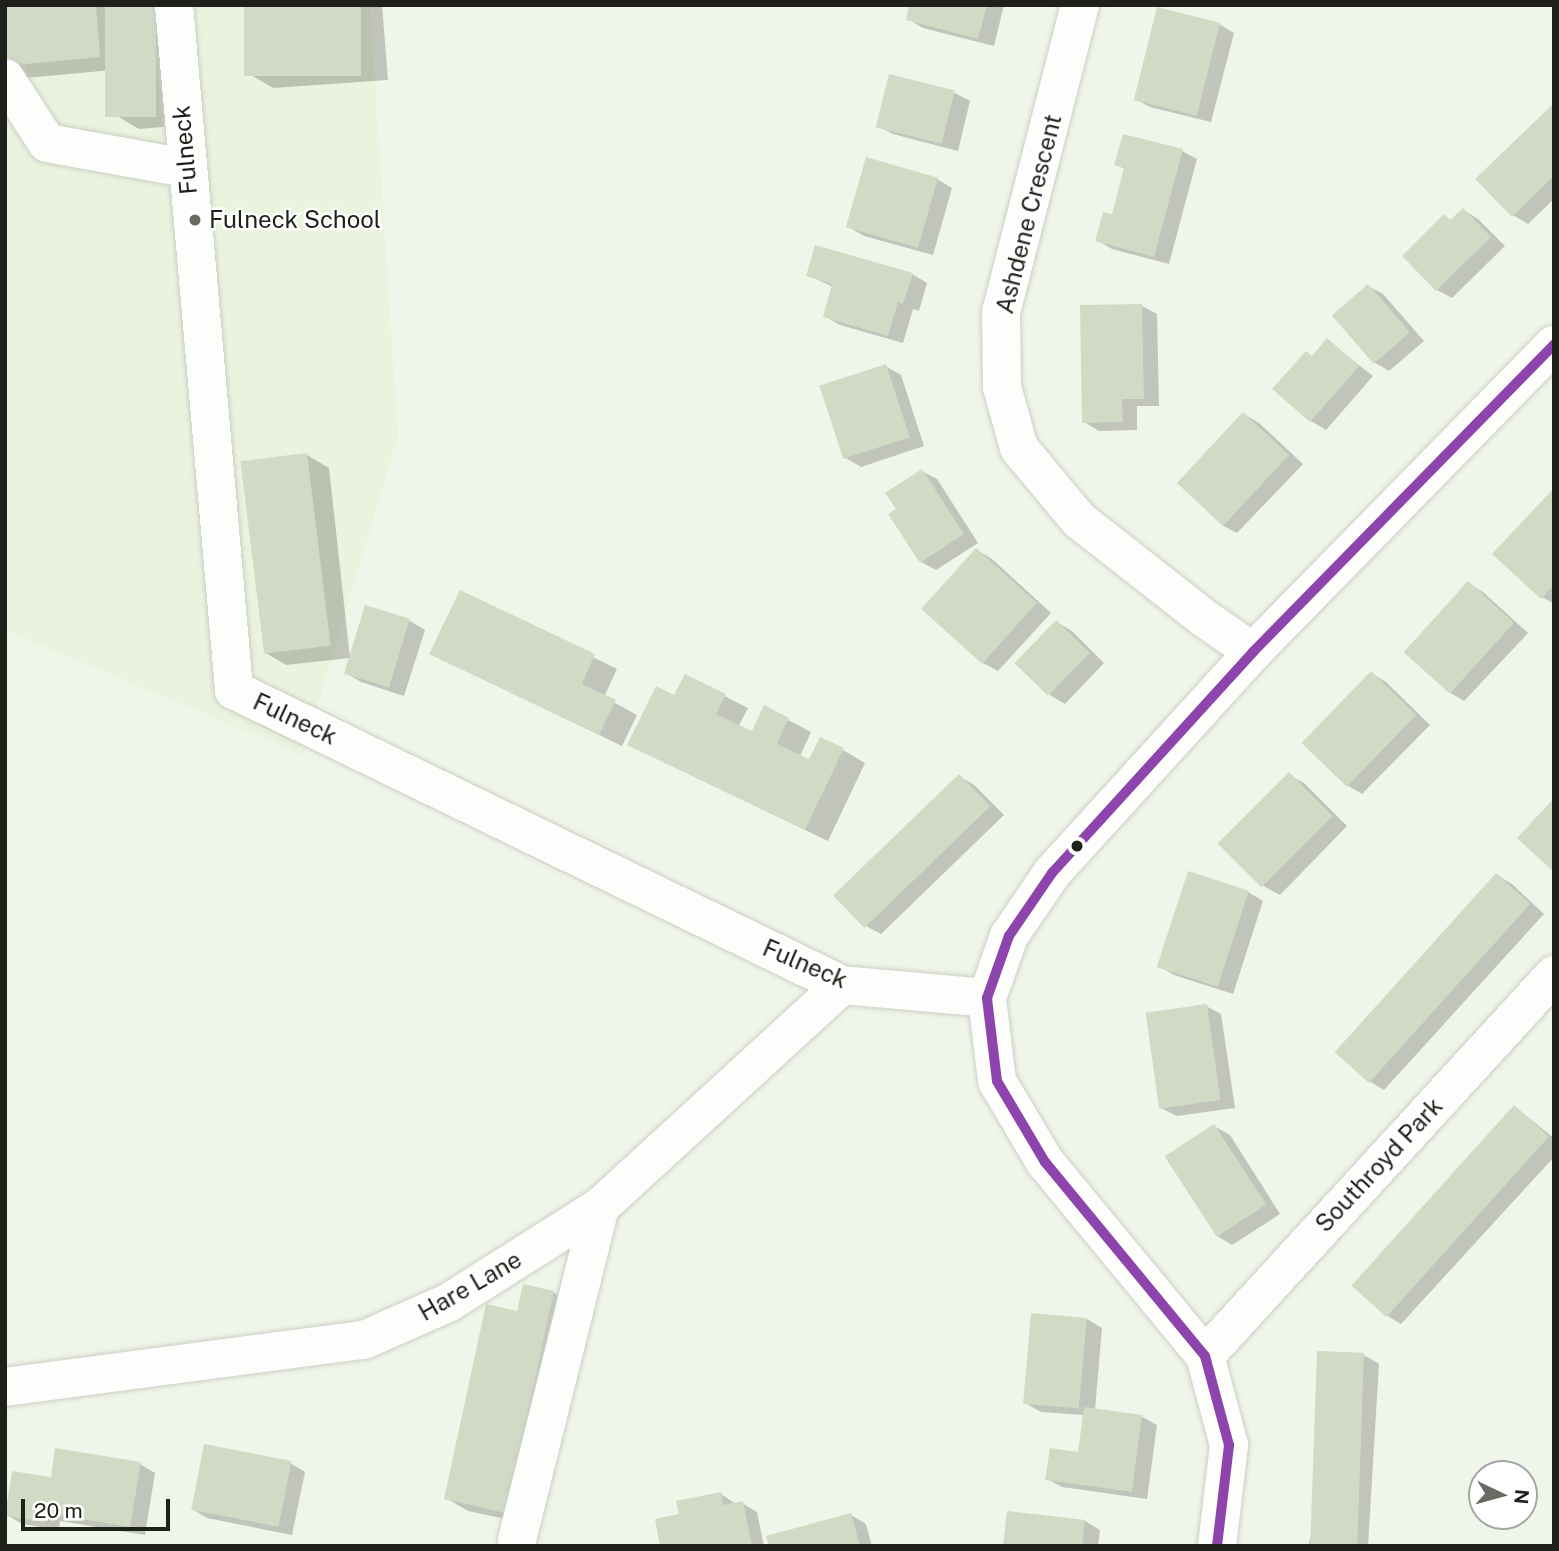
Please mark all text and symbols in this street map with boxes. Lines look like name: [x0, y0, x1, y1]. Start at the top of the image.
street label: Fulneck: [167, 104, 203, 196]
street label: Ashdene Crescent: [990, 111, 1068, 317]
place label: Fulneck School: [209, 206, 381, 234]
marker: Fulneck School: [187, 212, 203, 228]
street label: Fulneck: [249, 687, 341, 751]
unlabelled marker: [1070, 839, 1084, 853]
street label: Fulneck: [758, 933, 852, 995]
street label: Southroyd Park: [1309, 1092, 1449, 1238]
street label: Hare Lane: [413, 1245, 527, 1327]
north arrow: [1468, 1460, 1538, 1530]
scale bar: [24, 1484, 173, 1528]
text: N: [1510, 1488, 1534, 1505]
text: 20 m: [34, 1498, 83, 1523]

